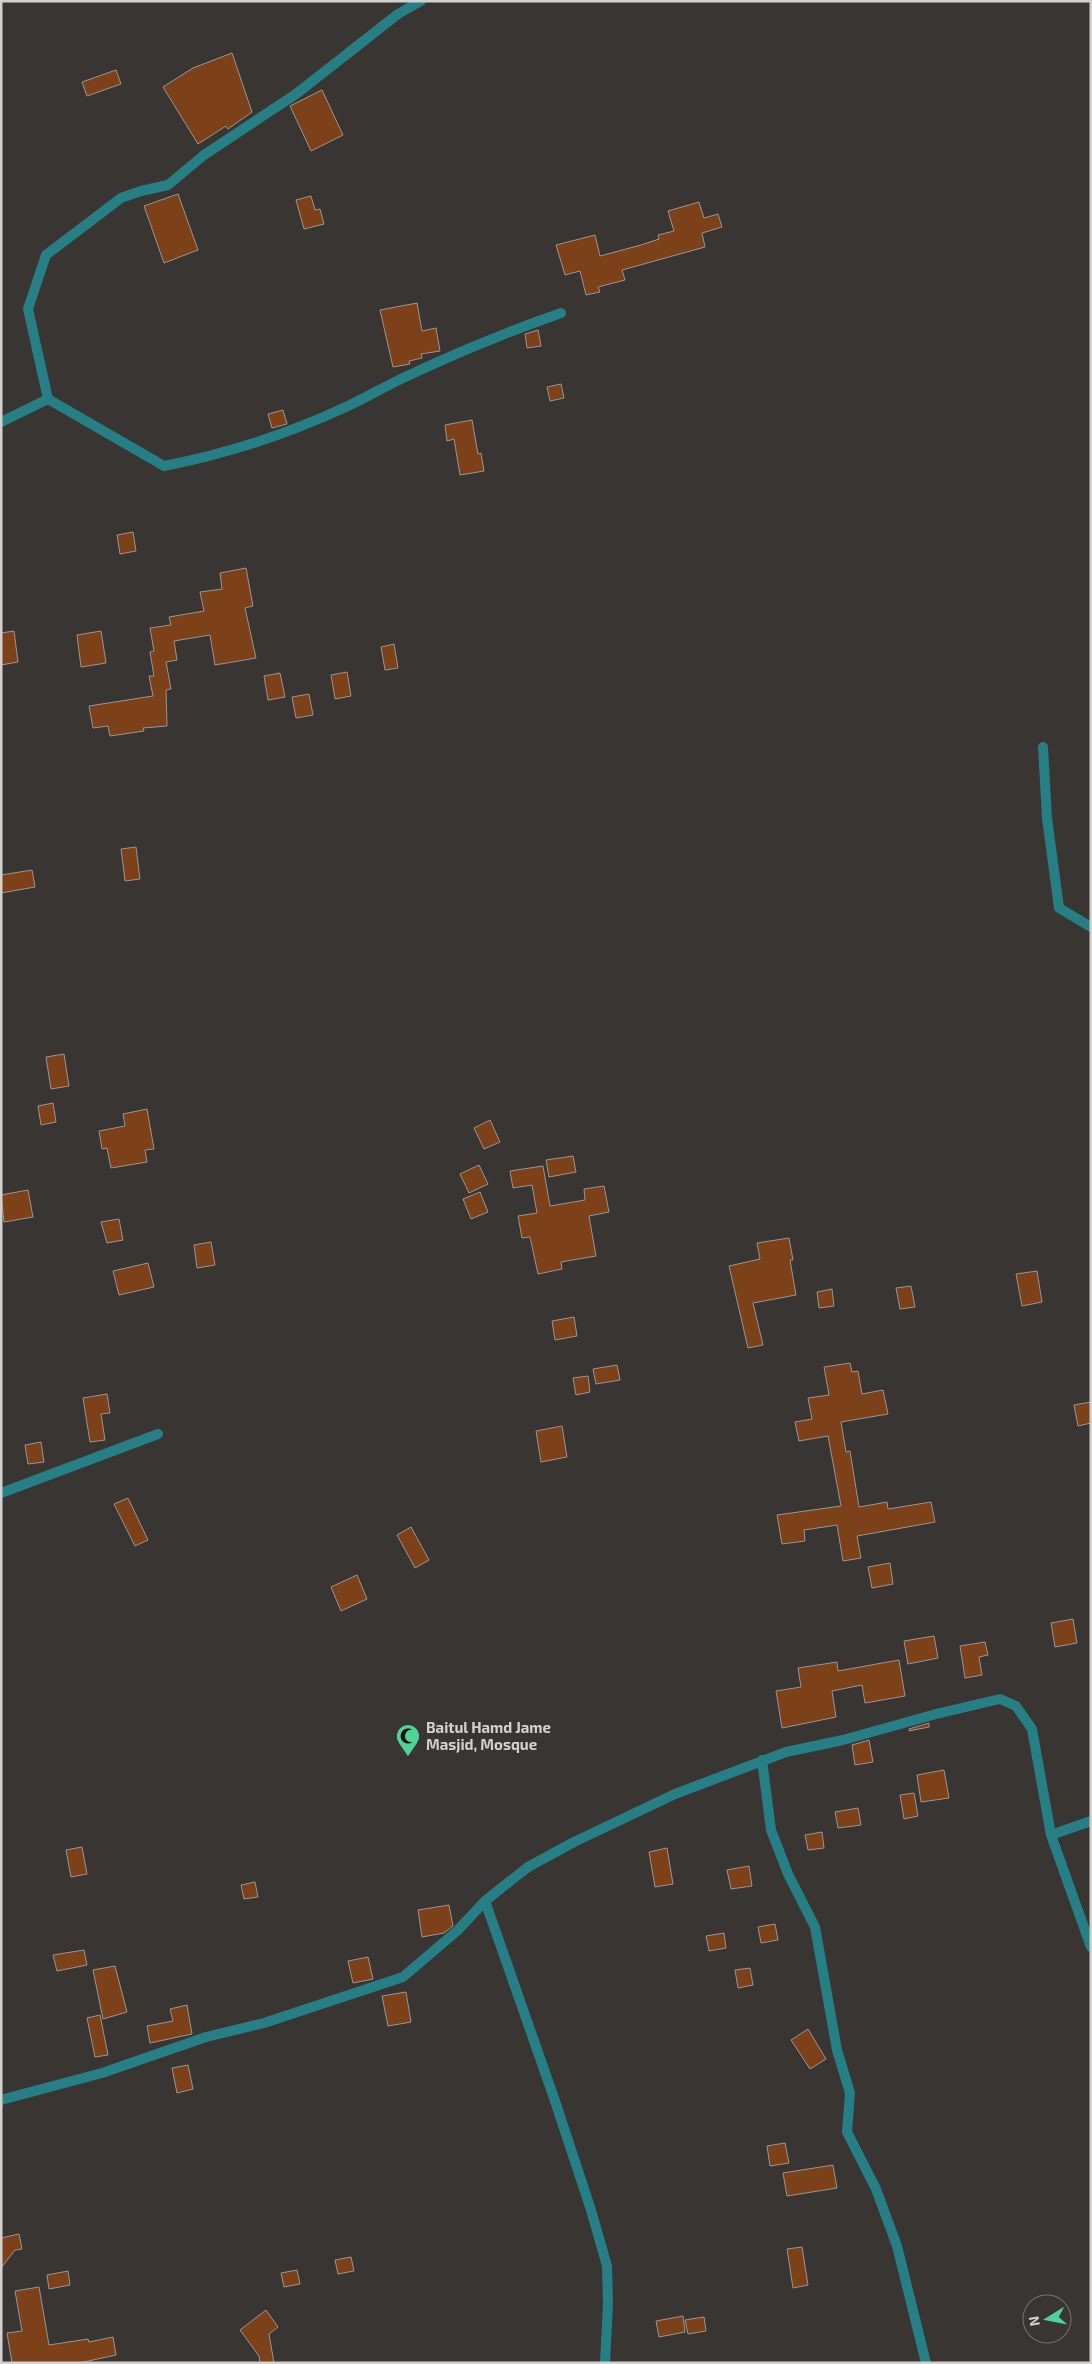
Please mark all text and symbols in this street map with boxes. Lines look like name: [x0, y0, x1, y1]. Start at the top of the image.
place label: Baitul Hamd Jame Masjid, Mosque: [426, 1718, 551, 1753]
mosque icon: Baitul Hamd Jame Masjid, Mosque: [395, 1723, 421, 1757]
north arrow: [1022, 2294, 1072, 2344]
text: N: [1024, 2315, 1043, 2328]

